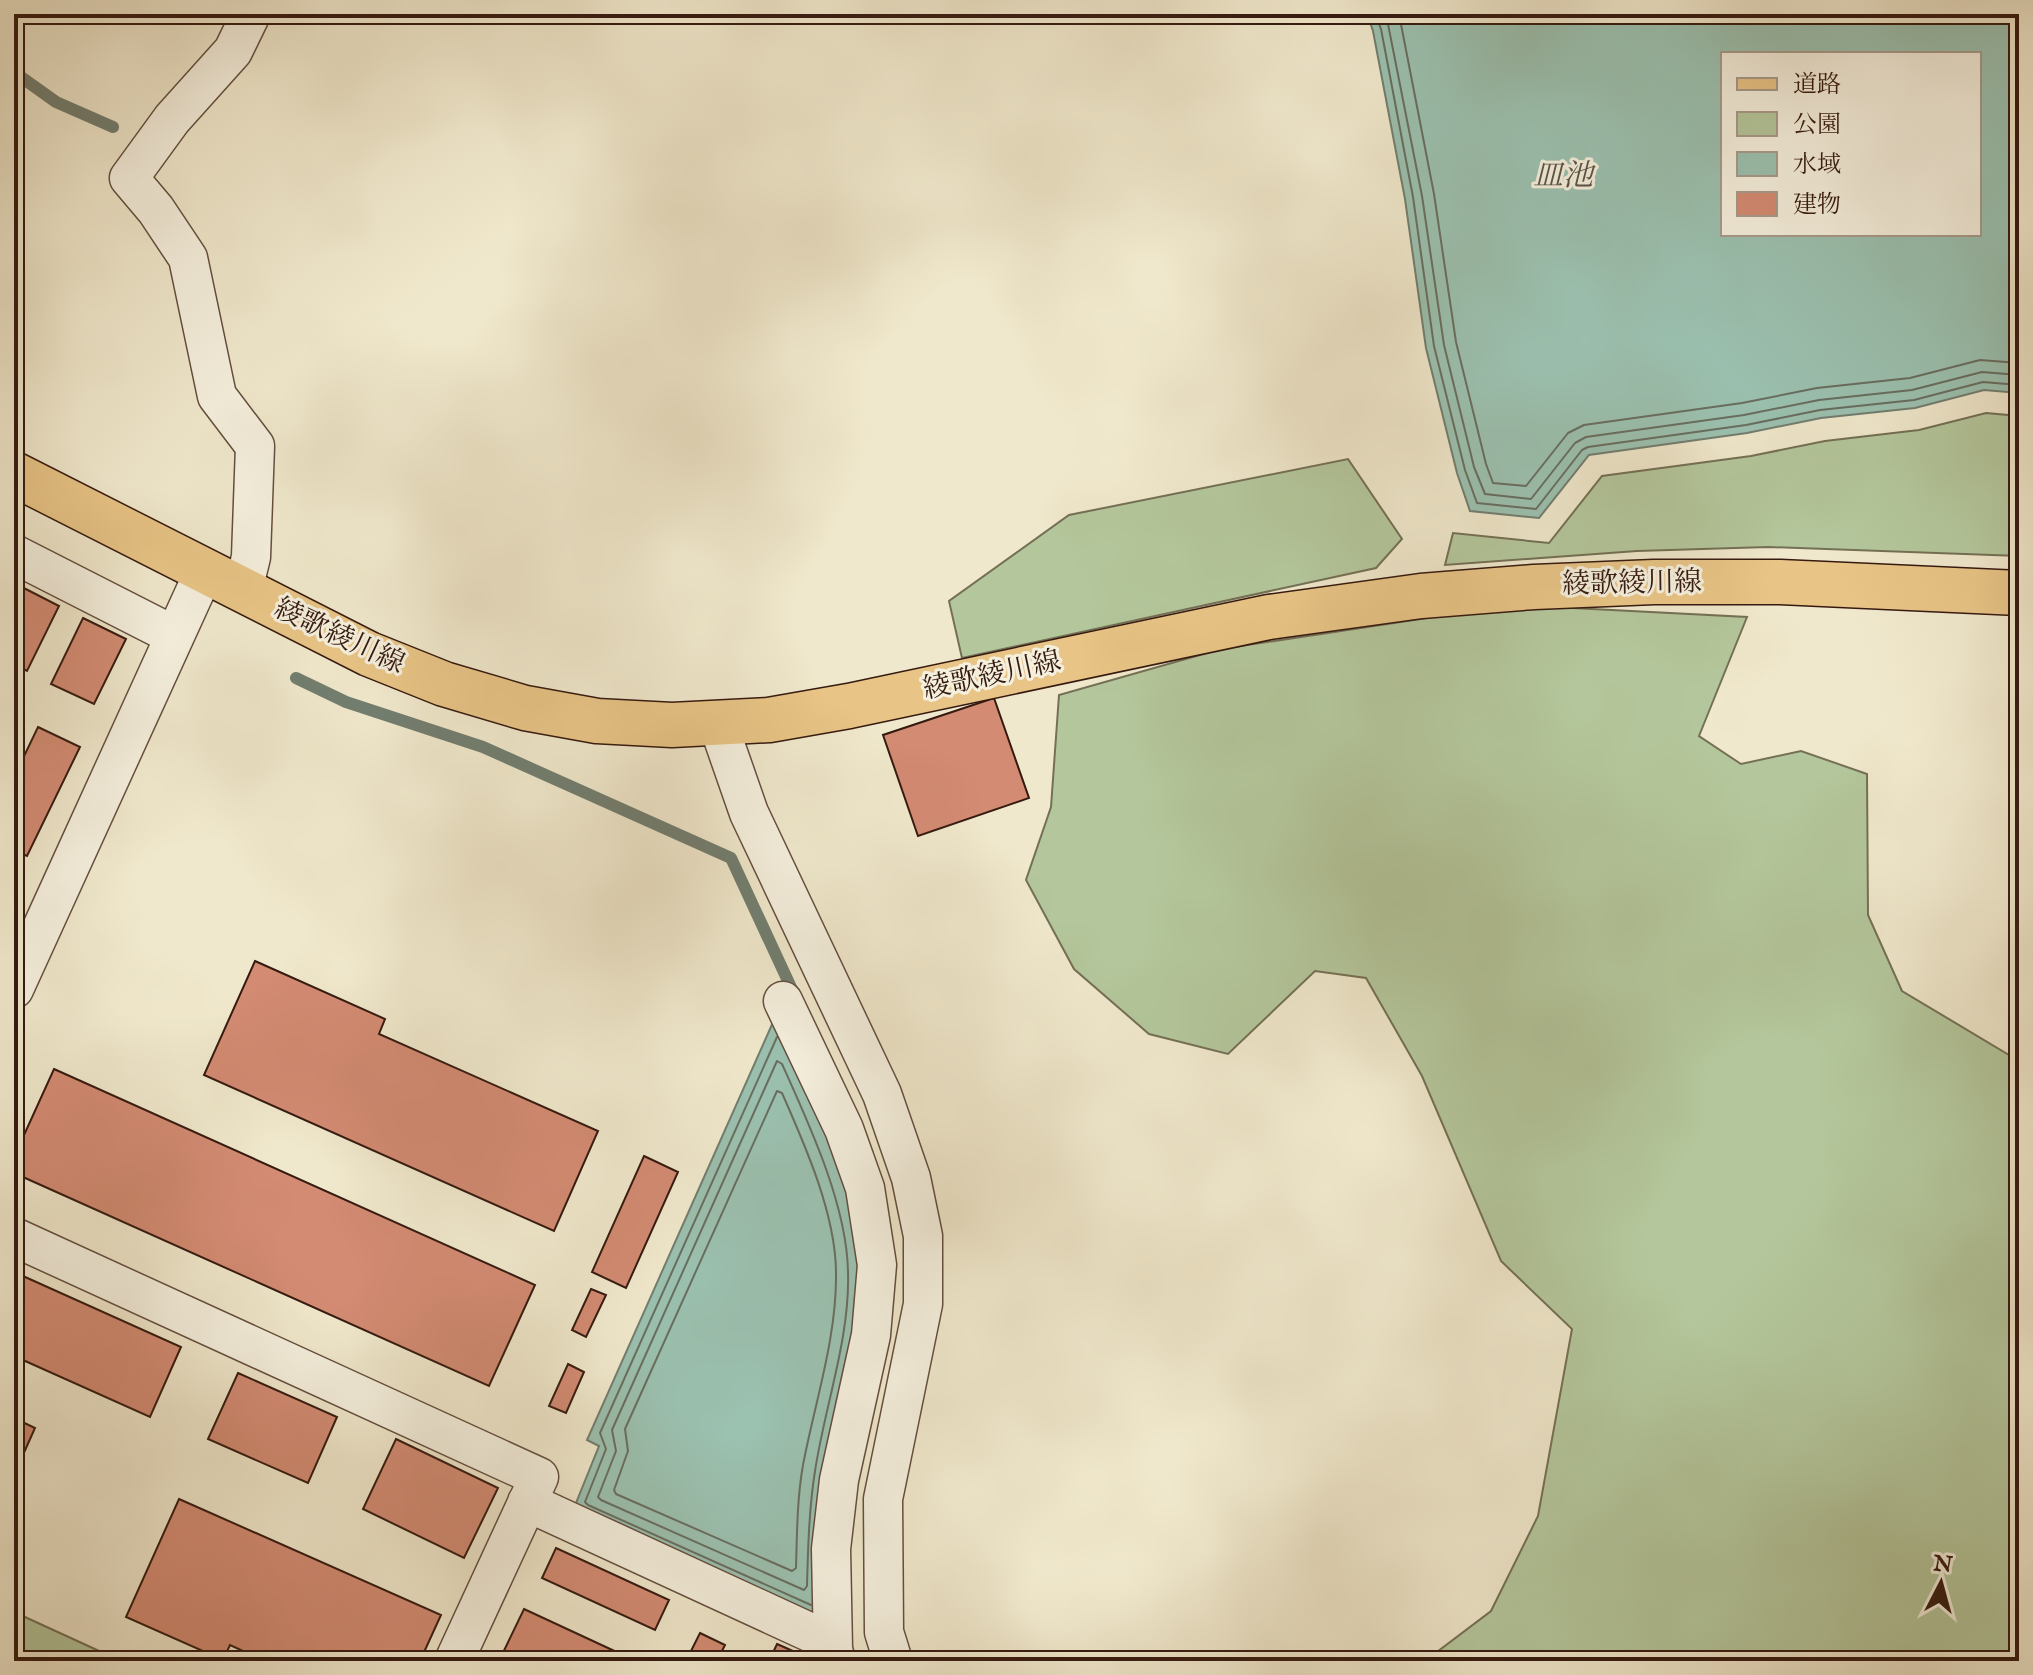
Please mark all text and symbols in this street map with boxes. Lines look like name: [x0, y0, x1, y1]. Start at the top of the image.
legend: [1721, 52, 1981, 236]
text: 道路: [1793, 70, 1841, 101]
text: 公園: [1793, 110, 1841, 141]
text: 水域: [1793, 150, 1841, 181]
water label: 皿池: [1533, 158, 1596, 196]
text: 建物: [1793, 190, 1841, 221]
street label: 綾歌綾川線: [1562, 565, 1702, 603]
street label: 綾歌綾川線: [268, 592, 410, 682]
street label: 綾歌綾川線: [920, 644, 1064, 708]
north arrow: [1901, 1543, 1981, 1623]
text: N: [1931, 1550, 1954, 1580]

